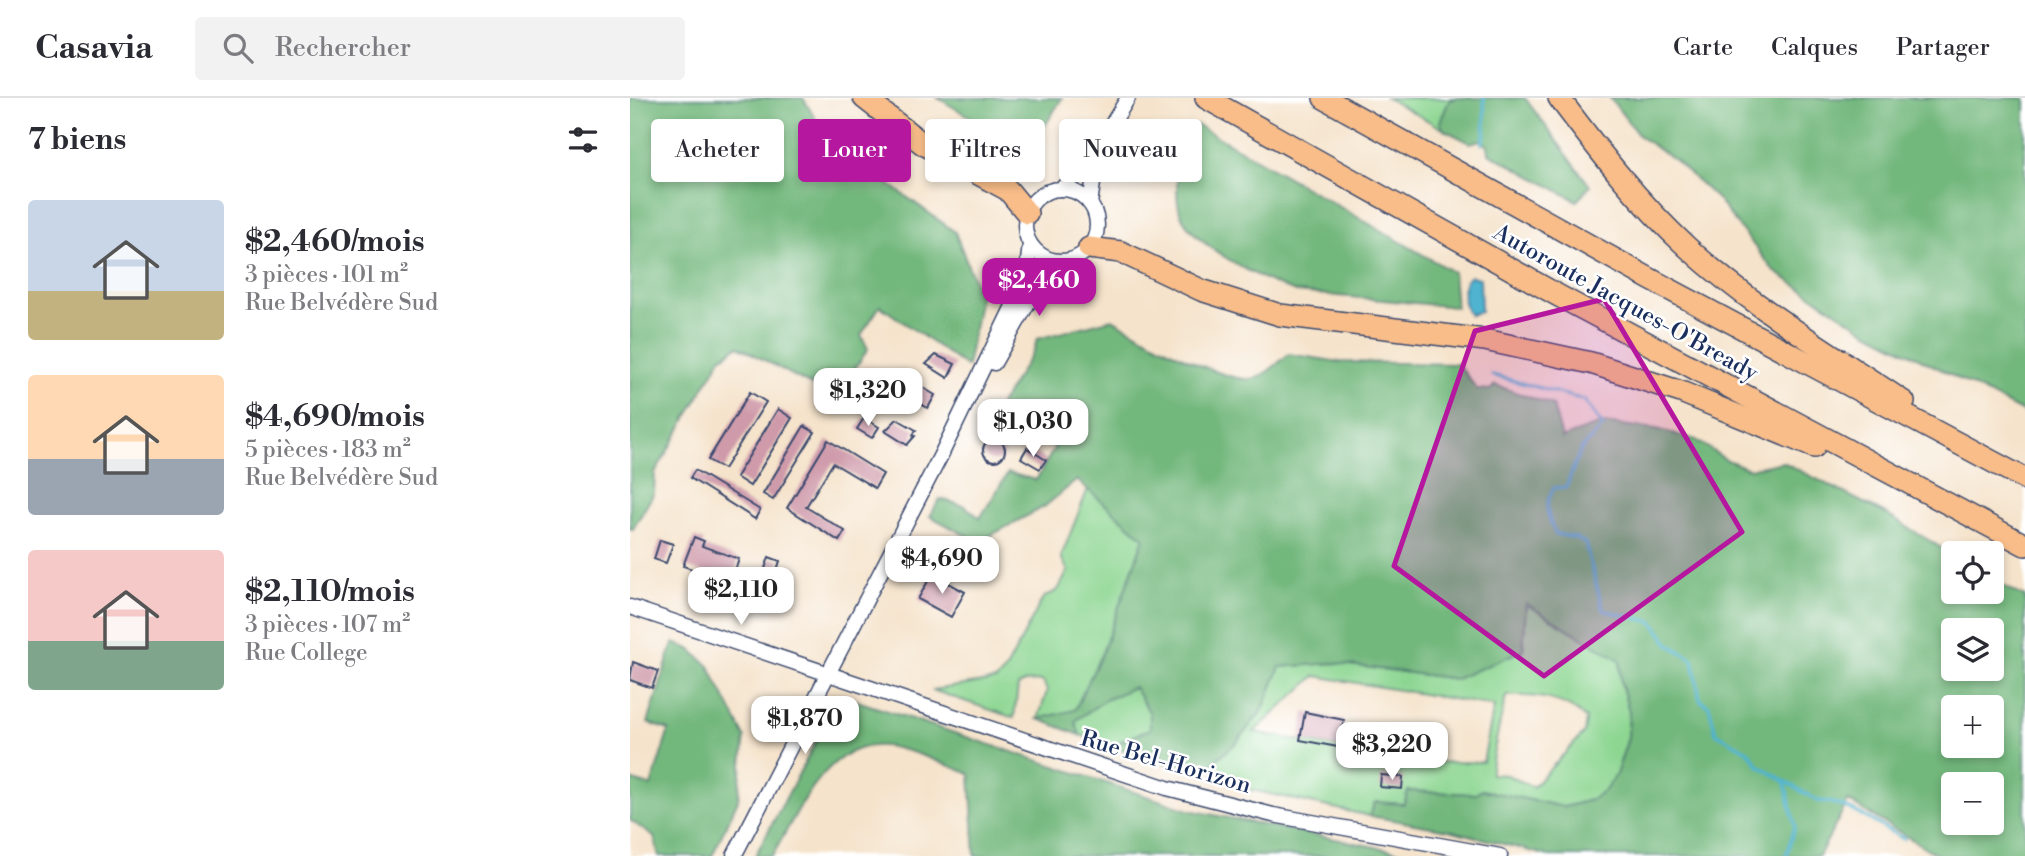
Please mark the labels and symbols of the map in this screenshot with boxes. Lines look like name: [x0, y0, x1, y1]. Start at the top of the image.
street label: Autoroute Jacques-O'Bready: [1488, 218, 1763, 388]
pin: $2,460: [982, 258, 1096, 318]
pin: $1,320: [811, 368, 925, 428]
pin: $1,030: [976, 400, 1090, 459]
pin: $4,690: [885, 536, 999, 596]
pin: $2,110: [684, 568, 798, 627]
pin: $1,870: [748, 696, 862, 756]
pin: $3,220: [1335, 722, 1449, 782]
street label: Rue Bel-Horizon: [1077, 724, 1254, 800]

